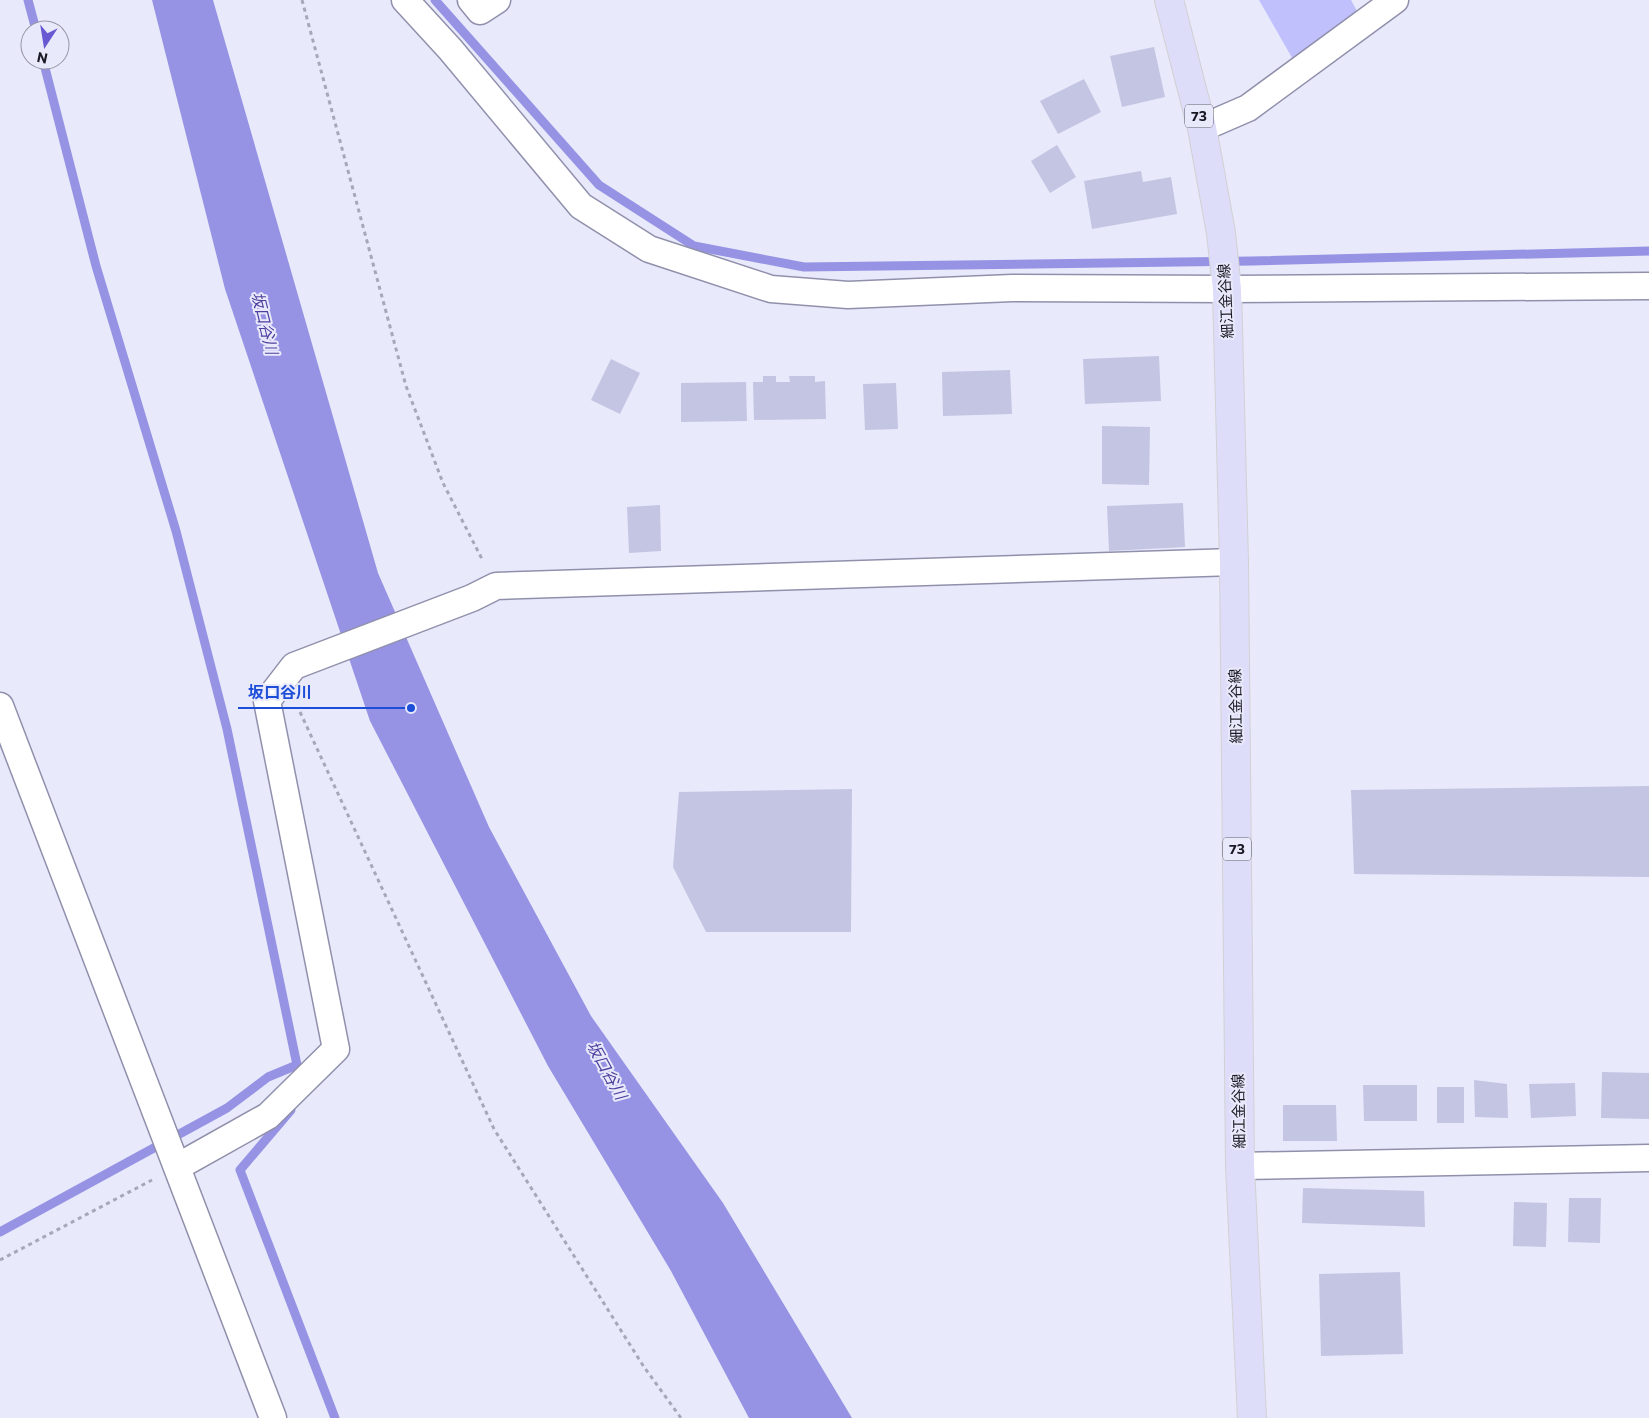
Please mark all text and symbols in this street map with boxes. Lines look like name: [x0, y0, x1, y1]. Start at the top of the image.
north arrow: [20, 20, 70, 70]
text: N: [35, 49, 49, 68]
road number: 73: [1185, 104, 1213, 128]
street label: 細江金谷線: [1214, 263, 1236, 339]
water label: 坂口谷川: [249, 290, 283, 358]
street label: 細江金谷線: [1225, 668, 1245, 744]
callout: 坂口谷川: [238, 677, 322, 708]
text: 坂口谷川: [248, 682, 312, 701]
road number: 73: [1223, 838, 1251, 861]
water label: 坂口谷川: [584, 1037, 632, 1104]
street label: 細江金谷線: [1228, 1073, 1248, 1149]

